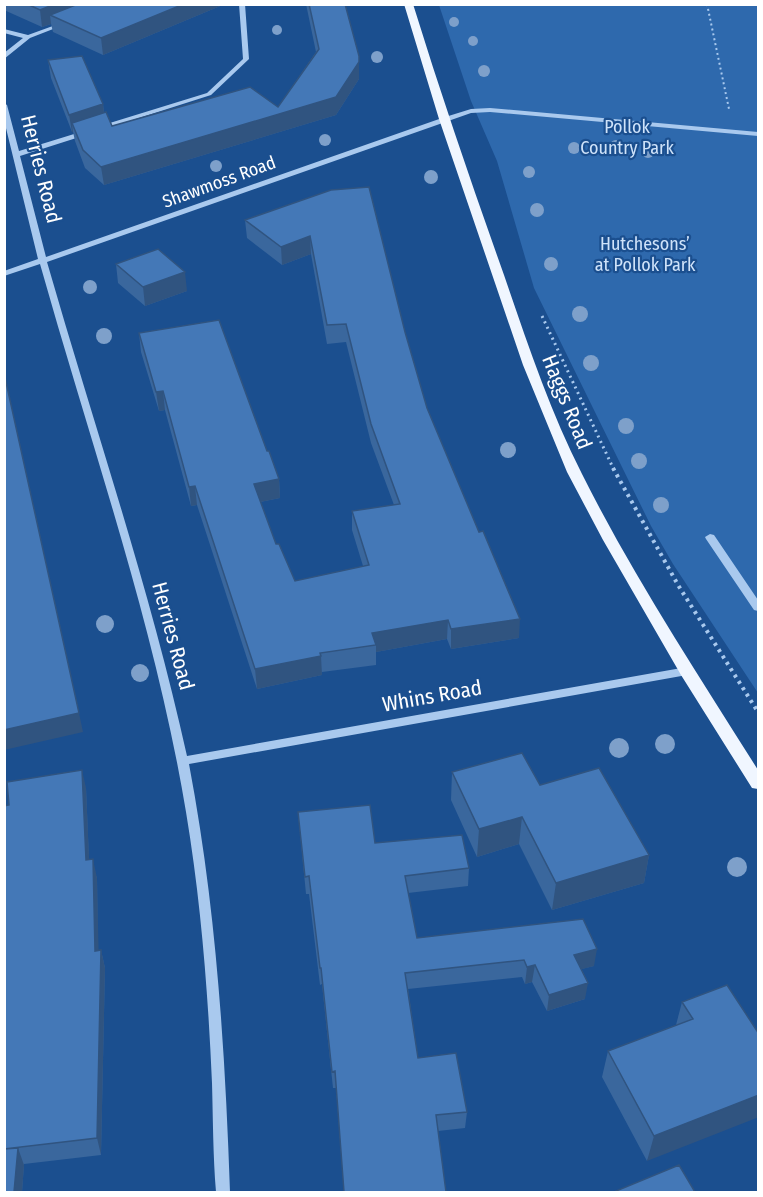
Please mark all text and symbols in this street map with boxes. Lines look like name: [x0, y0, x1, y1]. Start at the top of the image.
street label: Herries Road: [15, 112, 67, 226]
park label: Pollok Country Park: [580, 116, 674, 159]
street label: Shawmoss Road: [159, 151, 279, 213]
park label: Hutchesons’ at Pollok Park: [595, 233, 696, 276]
street label: Haggs Road: [536, 351, 598, 453]
street label: Herries Road: [146, 579, 200, 693]
street label: Whins Road: [380, 674, 484, 718]

